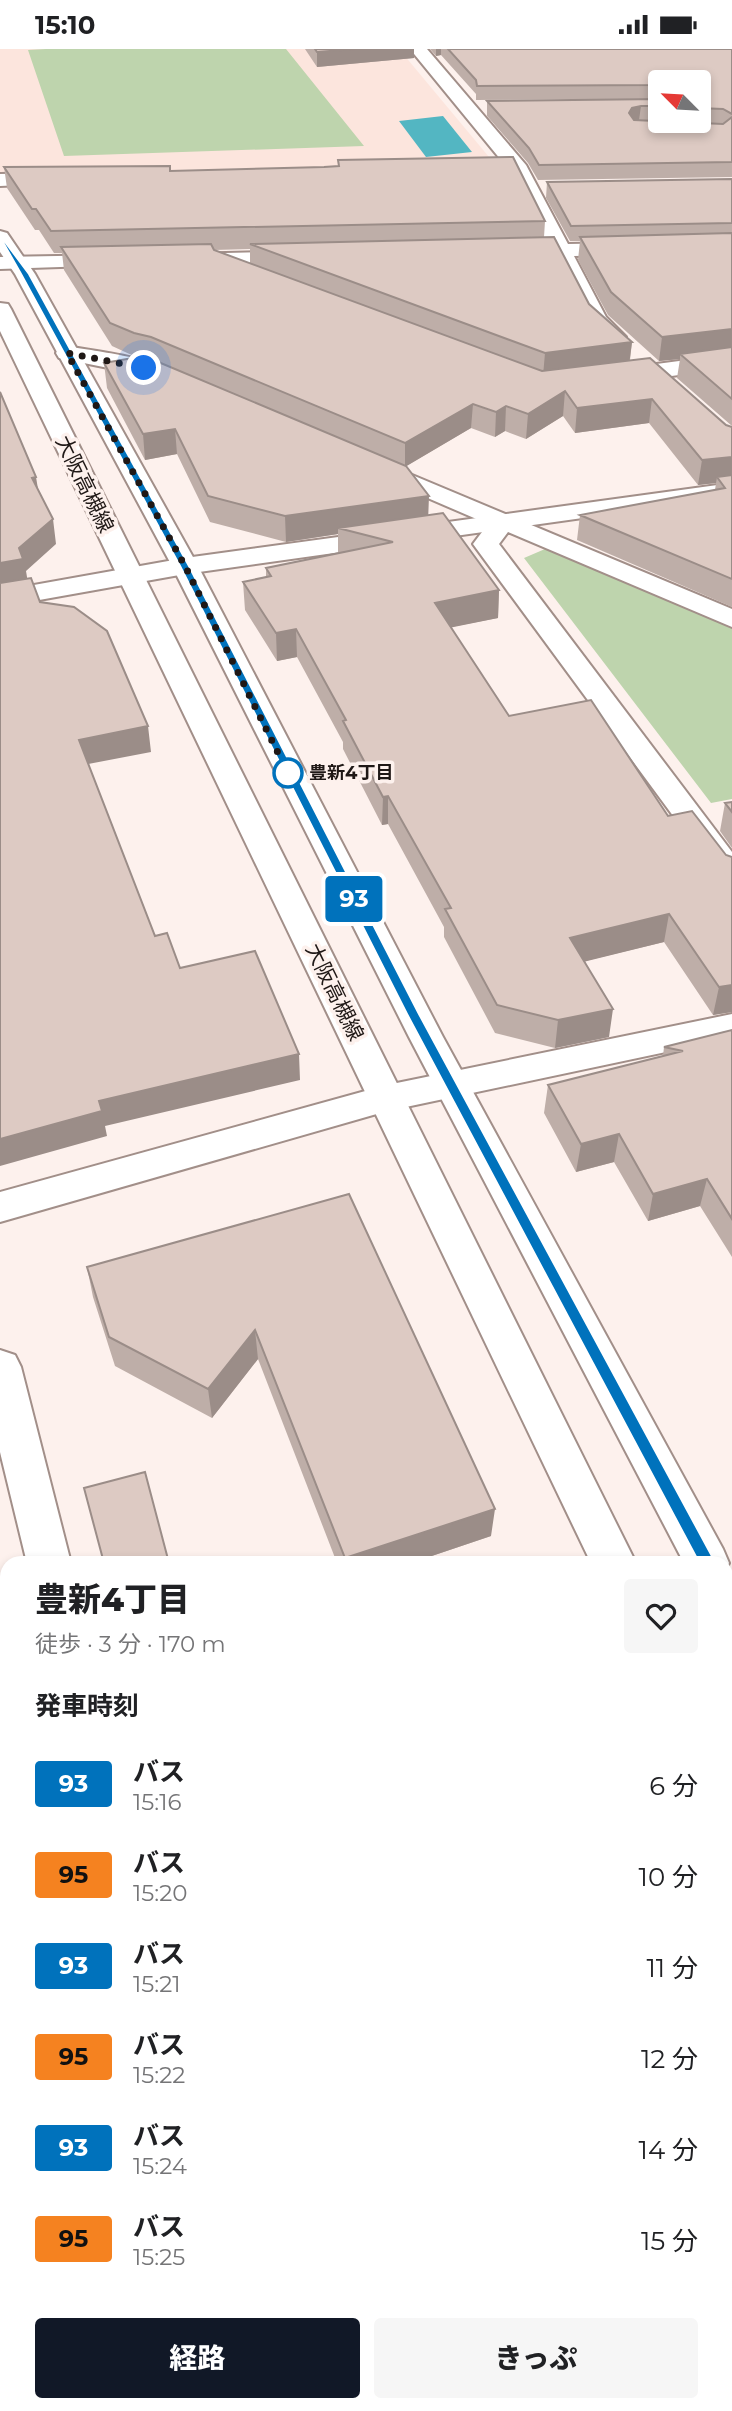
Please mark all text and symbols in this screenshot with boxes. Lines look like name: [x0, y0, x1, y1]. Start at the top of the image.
text: 15:10: [35, 9, 95, 41]
north arrow: [648, 70, 710, 133]
map controls: [648, 70, 711, 133]
your location: [126, 350, 161, 385]
street label: 大阪高槻線: [51, 431, 119, 537]
marker: 豊新4丁目: [273, 758, 303, 788]
place label: 豊新4丁目: [309, 762, 393, 784]
line badge: 93: [322, 876, 386, 922]
text: 93: [339, 884, 369, 913]
street label: 大阪高槻線: [301, 939, 369, 1045]
text: 豊新4丁目: [35, 1579, 190, 1619]
button: heart: [624, 1579, 698, 1653]
text: 徒歩 · 3 分 · 170 m: [35, 1630, 226, 1658]
text: 発車時刻: [35, 1690, 139, 1722]
text: バス: [133, 1756, 185, 1788]
text: 93: [59, 1769, 88, 1798]
text: 6 分: [649, 1770, 698, 1802]
text: 15:16: [133, 1788, 182, 1816]
text: バス: [133, 1847, 185, 1879]
text: 95: [59, 1860, 88, 1889]
text: 10 分: [639, 1861, 698, 1893]
text: 15:20: [133, 1879, 187, 1907]
text: バス: [133, 1938, 185, 1970]
text: 93: [59, 1951, 88, 1980]
text: 11 分: [646, 1952, 698, 1984]
text: 15:21: [133, 1970, 181, 1998]
text: バス: [133, 2029, 185, 2061]
text: 95: [59, 2042, 88, 2071]
text: 12 分: [641, 2043, 698, 2075]
text: 15:22: [133, 2061, 185, 2089]
text: バス: [133, 2120, 185, 2152]
text: 93: [59, 2133, 88, 2162]
text: 14 分: [639, 2134, 698, 2166]
text: 15:24: [133, 2152, 187, 2180]
text: バス: [133, 2211, 185, 2243]
text: 95: [59, 2224, 88, 2253]
text: 15 分: [641, 2225, 698, 2257]
text: 15:25: [133, 2243, 185, 2271]
button: 経路: [35, 2318, 360, 2398]
button: きっぷ: [374, 2318, 698, 2398]

